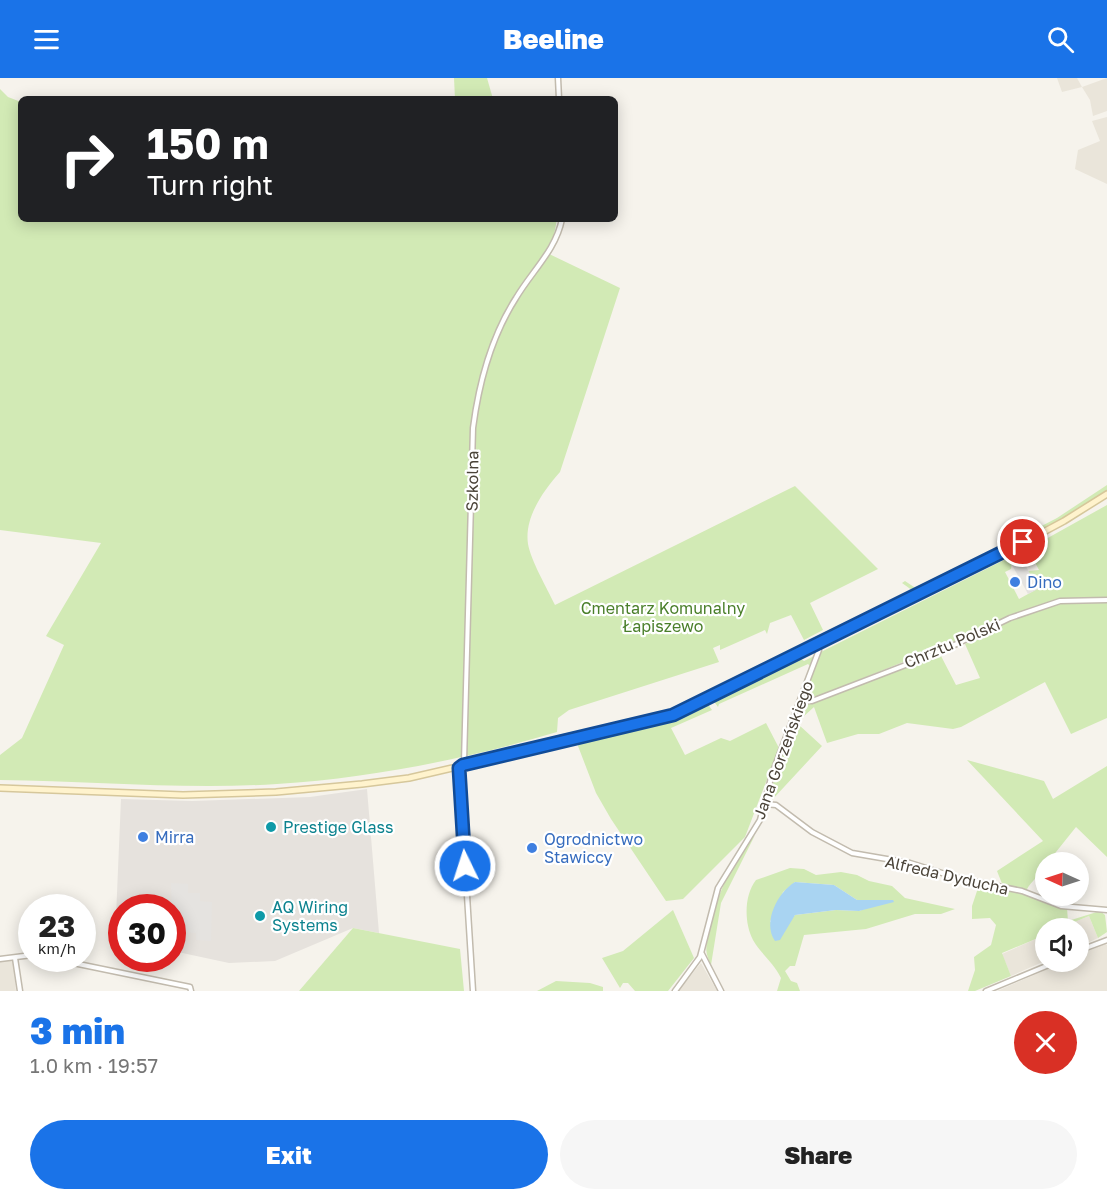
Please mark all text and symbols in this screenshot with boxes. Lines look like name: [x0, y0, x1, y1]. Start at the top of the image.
icon: menu: [30, 23, 63, 56]
text: Beeline: [503, 23, 604, 55]
icon: search: [1044, 23, 1077, 56]
text: 150 m: [147, 118, 269, 168]
icon: right: [48, 120, 126, 198]
text: Turn right: [147, 169, 273, 201]
street label: Szkolna: [461, 451, 483, 511]
pin: [997, 516, 1048, 567]
icon: arrive: [1006, 525, 1039, 558]
place label: Dino: [1027, 572, 1062, 592]
marker: Dino: [1008, 575, 1022, 589]
park label: Cmentarz Komunalny Łapiszewo: [581, 598, 745, 636]
street label: Chrztu Polski: [901, 614, 1003, 672]
street label: Jana Gorzeńskiego: [749, 678, 817, 822]
place label: Prestige Glass: [283, 817, 394, 837]
marker: Prestige Glass: [264, 820, 278, 834]
place label: Mirra: [155, 827, 194, 847]
place label: Ogrodnictwo Stawiccy: [544, 829, 643, 867]
marker: Mirra: [136, 830, 150, 844]
position arrow: [433, 834, 497, 898]
marker: Ogrodnictwo Stawiccy: [525, 841, 539, 855]
street label: Alfreda Dyducha: [883, 851, 1011, 899]
north arrow: [1035, 852, 1089, 906]
map controls: [1035, 852, 1089, 972]
speed limit sign: 30: [108, 894, 186, 972]
place label: AQ Wiring Systems: [272, 897, 348, 935]
text: 23: [39, 908, 75, 944]
marker: AQ Wiring Systems: [253, 909, 267, 923]
button: sound: [1035, 918, 1089, 972]
text: km/h: [38, 939, 76, 957]
text: 3 min: [30, 1009, 125, 1052]
button: close: [1014, 1011, 1077, 1074]
text: 1.0 km · 19:57: [30, 1053, 158, 1077]
button: Exit: [30, 1120, 548, 1189]
button: Share: [560, 1120, 1077, 1189]

